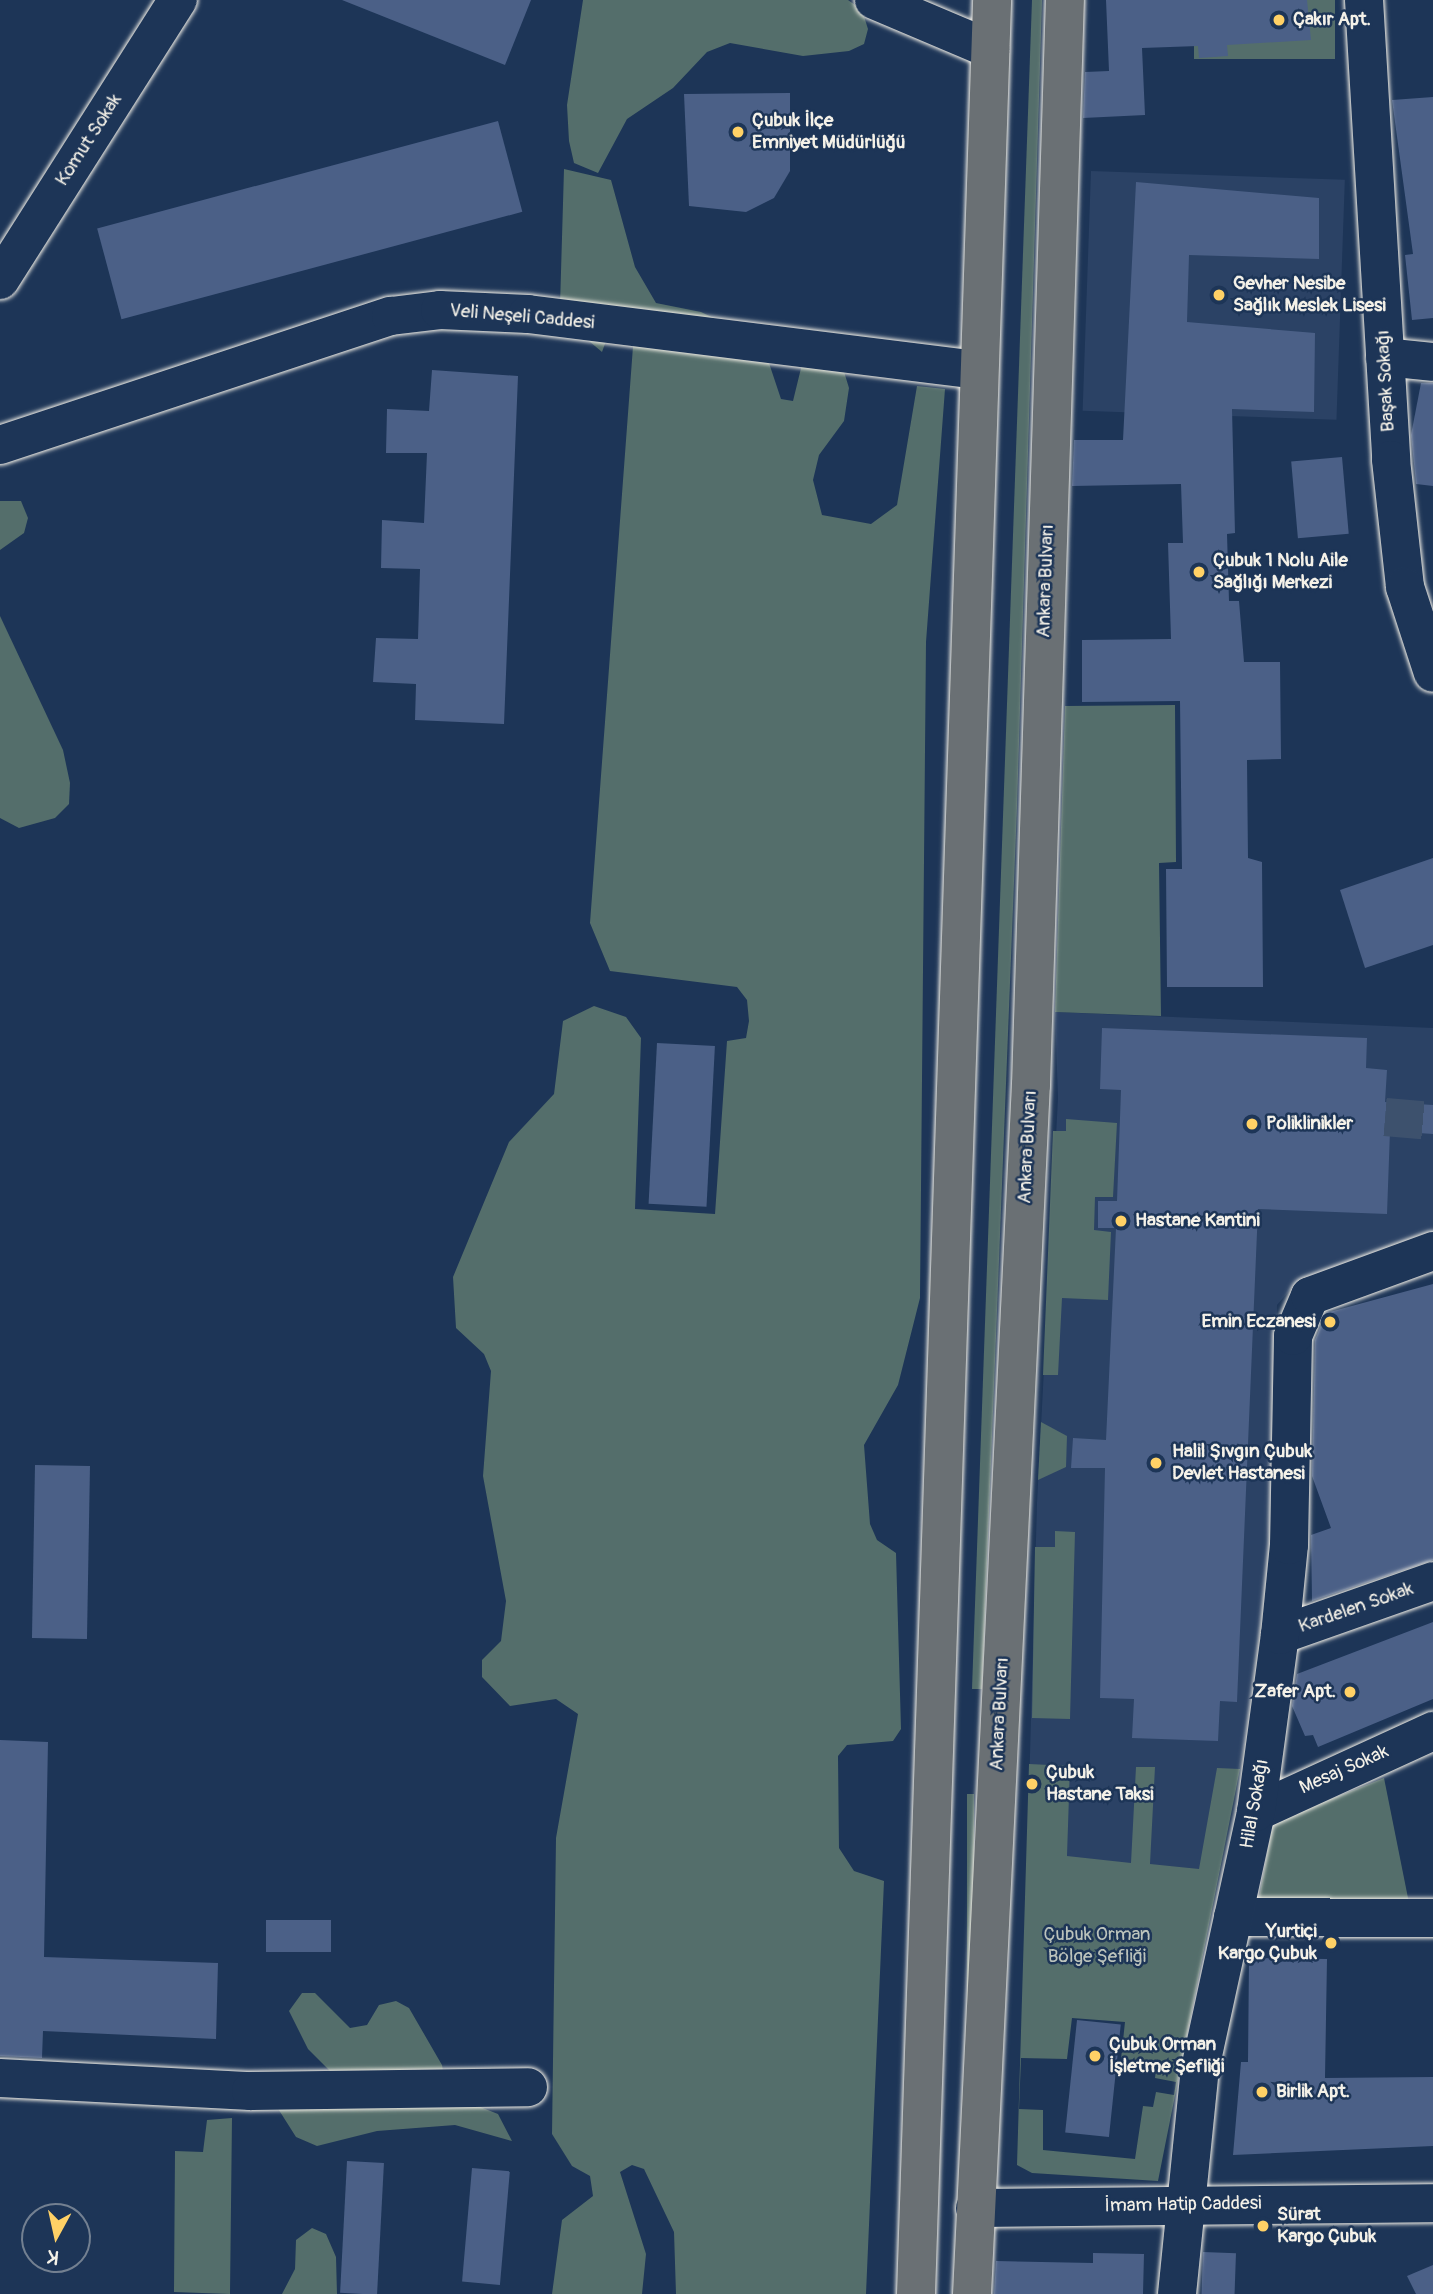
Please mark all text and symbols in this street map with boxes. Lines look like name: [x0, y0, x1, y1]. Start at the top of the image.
place label: Çakır Apt.: [1293, 9, 1371, 31]
marker: Çakır Apt.: [1271, 12, 1287, 28]
street label: Komut Sokak: [51, 90, 127, 190]
place label: Çubuk İlçe Emniyet Müdürlüğü: [752, 110, 906, 154]
marker: Çubuk İlçe Emniyet Müdürlüğü: [730, 124, 746, 140]
place label: Gevher Nesibe Sağlık Meslek Lisesi: [1233, 273, 1386, 317]
marker: Gevher Nesibe Sağlık Meslek Lisesi: [1211, 287, 1227, 303]
street label: Veli Neşeli Caddesi: [449, 299, 595, 335]
street label: Başak Sokağı: [1372, 329, 1400, 433]
street label: Ankara Bulvarı: [1033, 524, 1059, 638]
place label: Çubuk 1 Nolu Aile Sağlığı Merkezi: [1213, 550, 1348, 594]
marker: Çubuk 1 Nolu Aile Sağlığı Merkezi: [1191, 564, 1207, 580]
street label: Ankara Bulvarı: [1014, 1090, 1042, 1204]
place label: Poliklinikler: [1266, 1113, 1353, 1135]
marker: Poliklinikler: [1244, 1116, 1260, 1132]
place label: Hastane Kantini: [1135, 1210, 1260, 1232]
marker: Hastane Kantini: [1113, 1213, 1129, 1229]
place label: Emin Eczanesi: [1201, 1311, 1316, 1333]
marker: Emin Eczanesi: [1322, 1314, 1338, 1330]
place label: Halil Şıvgın Çubuk Devlet Hastanesi: [1172, 1441, 1312, 1485]
marker: Halil Şıvgın Çubuk Devlet Hastanesi: [1146, 1453, 1166, 1473]
street label: Kardelen Sokak: [1296, 1578, 1416, 1638]
street label: Ankara Bulvarı: [986, 1657, 1014, 1771]
place label: Zafer Apt.: [1254, 1681, 1336, 1703]
marker: Zafer Apt.: [1342, 1684, 1358, 1700]
street label: Mesaj Sokak: [1296, 1740, 1392, 1800]
street label: Hilal Sokağı: [1236, 1757, 1274, 1851]
place label: Çubuk Hastane Taksi: [1046, 1762, 1154, 1806]
marker: Çubuk Hastane Taksi: [1024, 1776, 1040, 1792]
place label: Yurtiçi Kargo Çubuk: [1218, 1921, 1317, 1965]
park label: Çubuk Orman Bölge Şefliği: [1043, 1924, 1151, 1968]
marker: Yurtiçi Kargo Çubuk: [1323, 1935, 1339, 1951]
place label: Çubuk Orman İşletme Şefliği: [1109, 2034, 1224, 2078]
marker: Çubuk Orman İşletme Şefliği: [1087, 2048, 1103, 2064]
place label: Birlik Apt.: [1276, 2081, 1350, 2103]
marker: Birlik Apt.: [1254, 2084, 1270, 2100]
street label: İmam Hatip Caddesi: [1104, 2192, 1262, 2218]
north arrow: [21, 2203, 91, 2273]
place label: Sürat Kargo Çubuk: [1277, 2204, 1376, 2248]
marker: Sürat Kargo Çubuk: [1255, 2218, 1271, 2234]
text: K: [46, 2244, 61, 2269]

